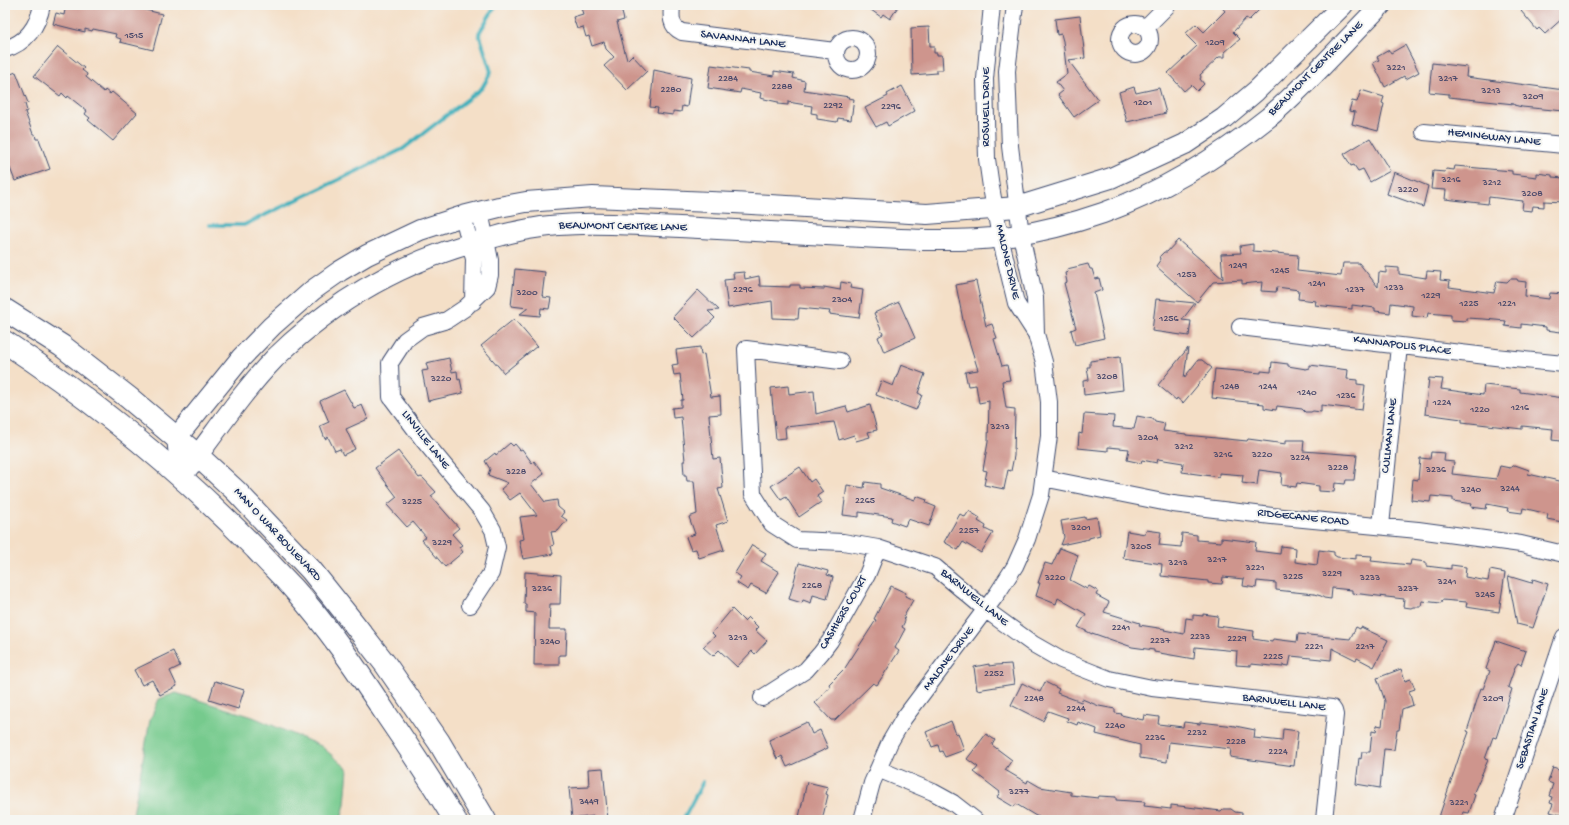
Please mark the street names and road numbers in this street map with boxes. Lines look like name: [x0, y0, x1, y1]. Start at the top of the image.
street label: BEAUMONT CENTRE LANE: [1265, 18, 1367, 120]
street label: SAVANNAH LANE: [700, 28, 787, 52]
street label: ROSWELL DRIVE: [980, 67, 994, 147]
street label: HEMINGWAY LANE: [1447, 126, 1542, 150]
street label: BEAUMONT CENTRE LANE: [558, 219, 688, 235]
street label: MALONE DRIVE: [992, 223, 1023, 301]
street label: KANNAPOLIS PLACE: [1352, 333, 1452, 359]
street label: CULLMAN LANE: [1379, 397, 1401, 474]
street label: LINVILLE LANE: [398, 408, 453, 473]
street label: MAN O WAR BOULEVARD: [230, 485, 324, 585]
street label: RIDGECANE ROAD: [1256, 506, 1350, 530]
street label: BARNWELL LANE: [936, 566, 1011, 630]
street label: CASHIERS COURT: [817, 573, 871, 652]
street label: MALONE DRIVE: [920, 624, 978, 694]
street label: SEBASTIAN LANE: [1513, 686, 1553, 771]
street label: BARNWELL LANE: [1241, 691, 1327, 715]

